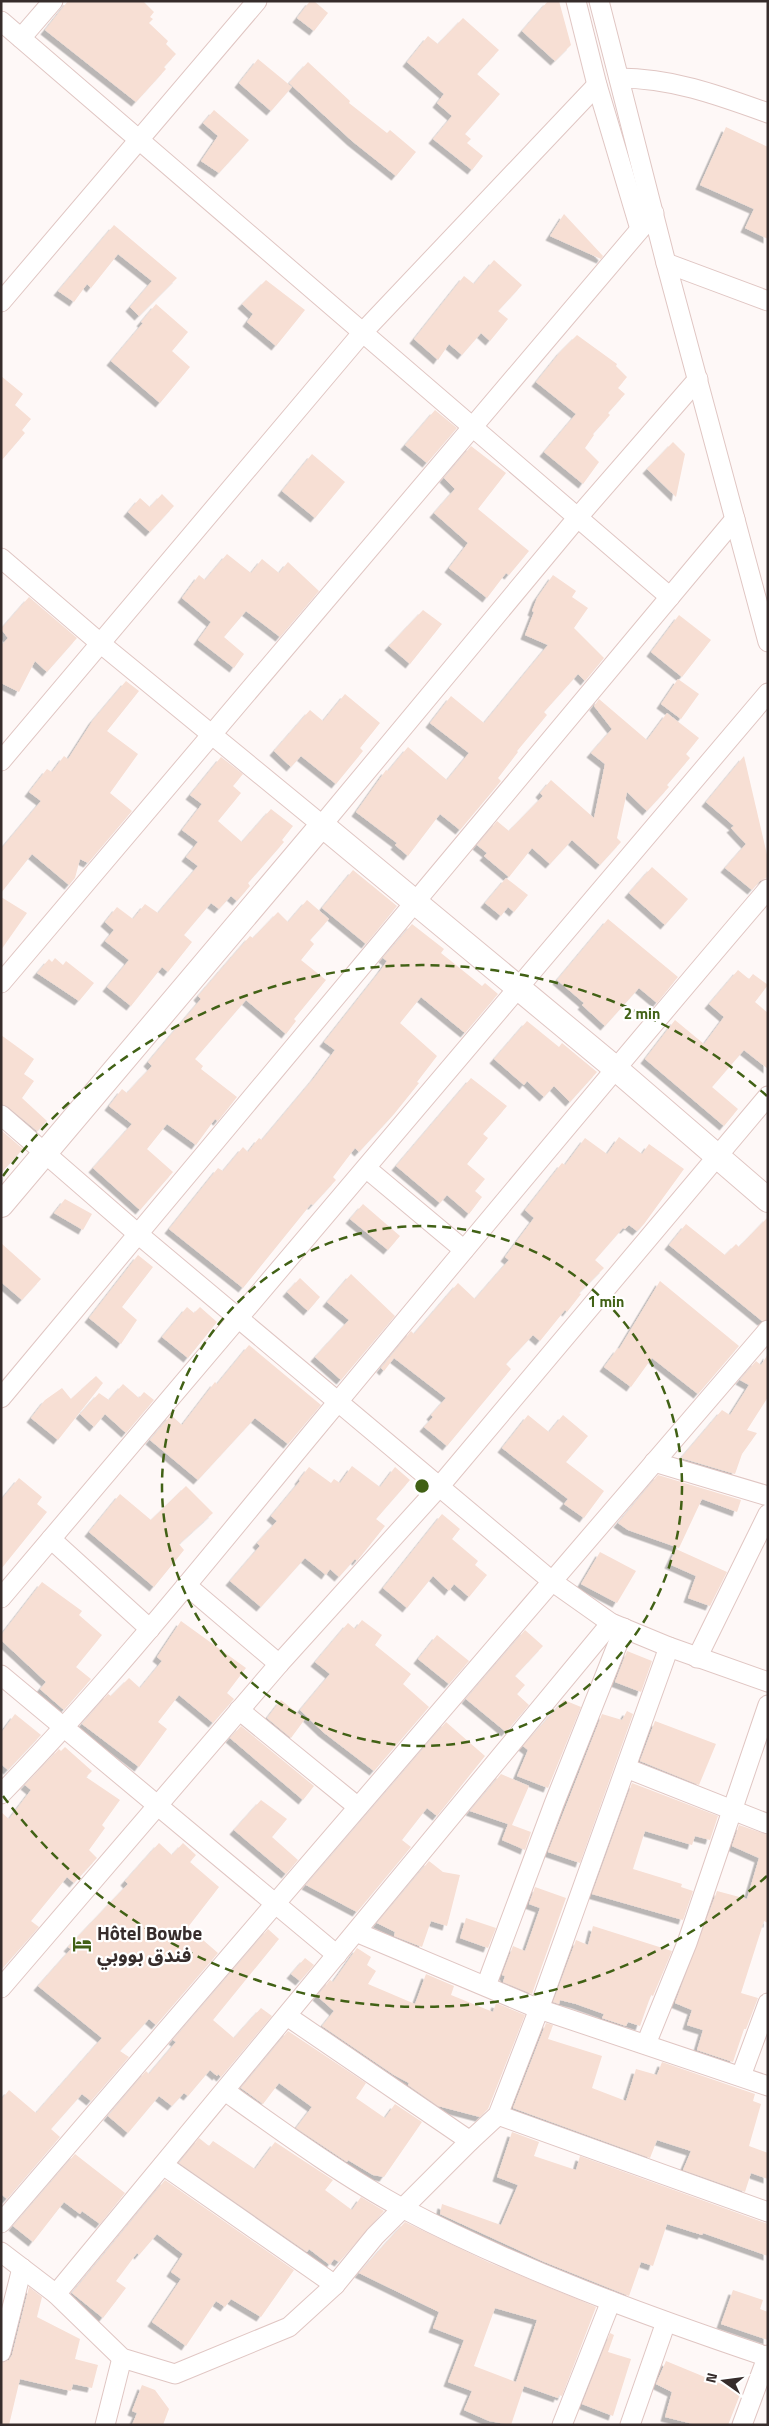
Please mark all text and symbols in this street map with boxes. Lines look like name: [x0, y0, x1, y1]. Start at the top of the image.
text: 2 min: [624, 1002, 660, 1025]
text: 1 min: [588, 1290, 624, 1313]
centre of rings: [413, 1477, 431, 1495]
place label: Hôtel Bowbe فندق بووبي: [97, 1918, 202, 1970]
hotel icon: Hôtel Bowbe فندق بووبي: [71, 1933, 93, 1955]
north arrow: [699, 2356, 749, 2406]
text: N: [700, 2370, 722, 2385]

